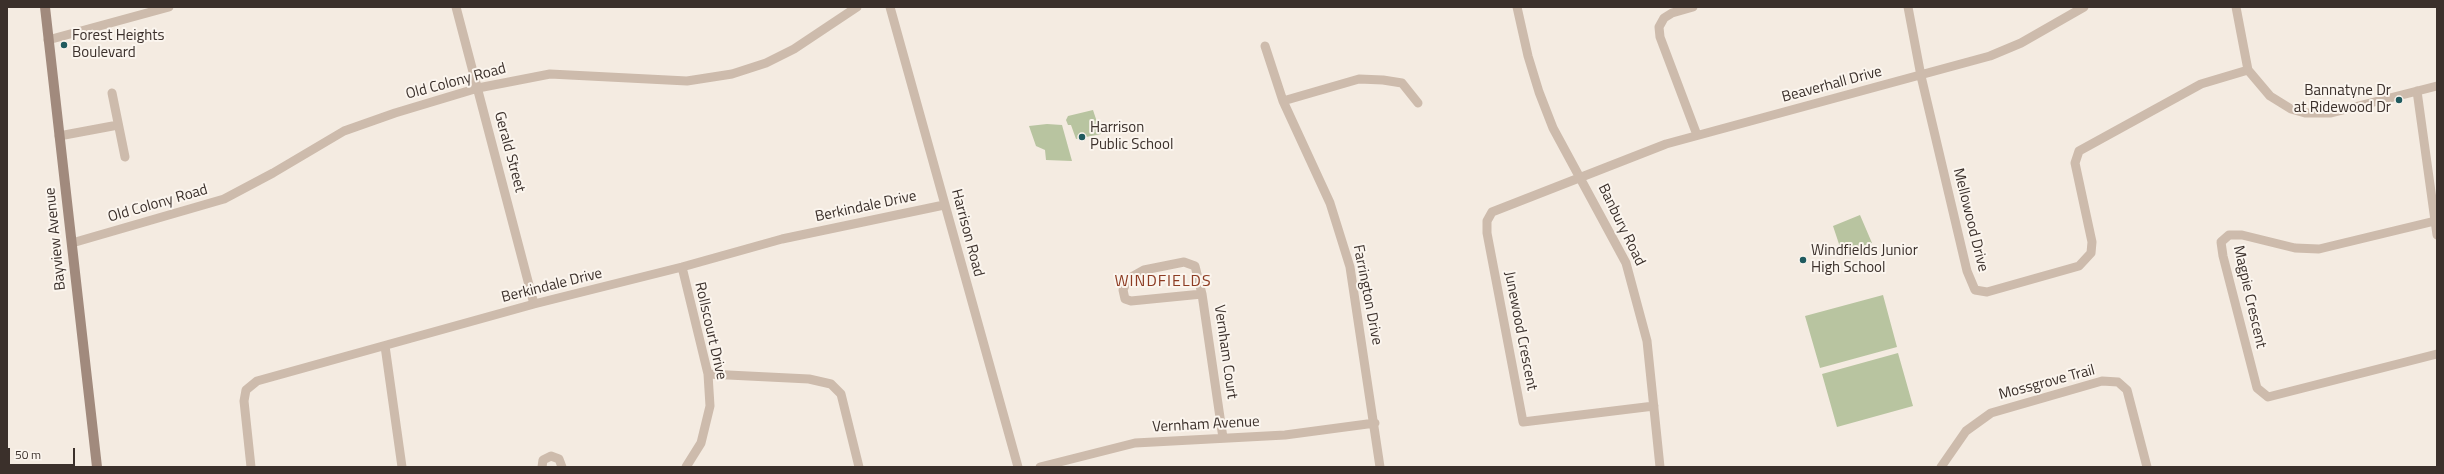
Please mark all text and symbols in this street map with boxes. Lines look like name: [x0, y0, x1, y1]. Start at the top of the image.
place label: Forest Heights Boulevard: [72, 27, 165, 62]
marker: Forest Heights Boulevard: [59, 40, 69, 50]
street label: Old Colony Road: [404, 60, 508, 104]
street label: Beaverhall Drive: [1780, 63, 1884, 107]
place label: Bannatyne Dr at Ridewood Dr: [2294, 82, 2391, 117]
marker: Bannatyne Dr at Ridewood Dr: [2394, 95, 2404, 105]
street label: Gerald Street: [490, 110, 528, 194]
place label: Harrison Public School: [1090, 119, 1173, 154]
marker: Harrison Public School: [1077, 132, 1087, 142]
street label: Mellowood Drive: [1948, 166, 1992, 274]
street label: Old Colony Road: [106, 181, 210, 227]
street label: Banbury Road: [1593, 181, 1649, 269]
street label: Bayview Avenue: [42, 187, 70, 291]
street label: Berkindale Drive: [814, 187, 918, 227]
street label: Harrison Road: [947, 187, 987, 279]
place label: Windfields Junior High School: [1811, 242, 1918, 277]
street label: Farrington Drive: [1348, 243, 1386, 347]
street label: Magpie Crescent: [2228, 244, 2270, 350]
marker: Windfields Junior High School: [1798, 255, 1808, 265]
street label: Berkindale Drive: [500, 265, 604, 307]
street label: Junewood Crescent: [1500, 270, 1540, 392]
district label: WINDFIELDS: [1114, 272, 1212, 292]
street label: Rollscourt Drive: [690, 280, 730, 382]
street label: Vernham Court: [1209, 304, 1241, 400]
street label: Mossgrove Trail: [1997, 362, 2097, 404]
street label: Vernham Avenue: [1152, 413, 1260, 437]
scale bar: [10, 440, 77, 466]
text: 50 m: [15, 445, 41, 464]

